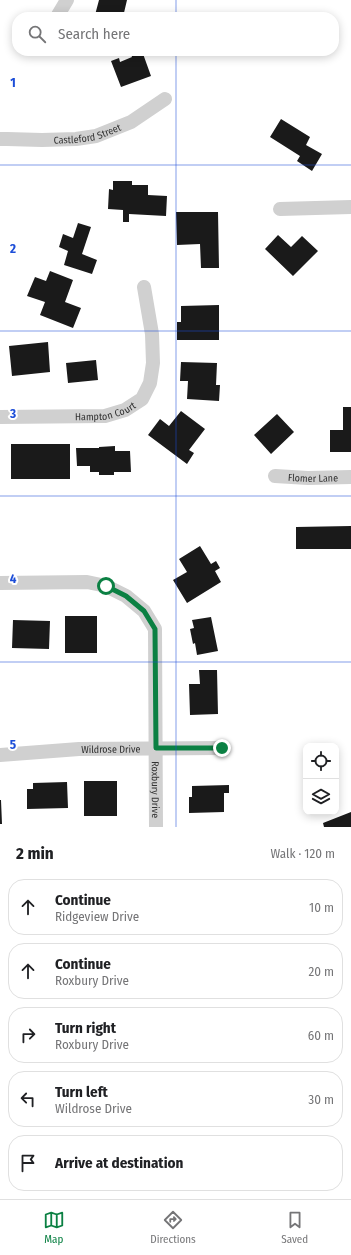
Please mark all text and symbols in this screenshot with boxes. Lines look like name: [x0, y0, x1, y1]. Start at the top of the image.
search box: [12, 12, 339, 56]
icon: search: [26, 23, 48, 45]
text: Search here: [58, 25, 130, 43]
text: 1: [10, 75, 16, 90]
street label: Castleford Street: [53, 121, 123, 147]
text: 2: [9, 241, 16, 256]
street label: Hampton Court: [75, 399, 139, 423]
text: 3: [9, 406, 16, 421]
street label: Flomer Lane: [287, 472, 338, 485]
text: 4: [10, 571, 17, 586]
route start: [97, 577, 115, 595]
text: 5: [10, 737, 16, 752]
route end: [213, 739, 231, 757]
map controls: [303, 743, 339, 815]
button: locate: [303, 743, 339, 779]
street label: Wildrose Drive: [81, 744, 141, 756]
street label: Roxbury Drive: [149, 761, 161, 818]
button: layers: [303, 779, 339, 815]
text: 2 min: [16, 843, 54, 864]
text: Walk · 120 m: [270, 846, 335, 861]
text: Continue: [55, 891, 111, 909]
icon: ahead: [17, 896, 39, 918]
text: 10 m: [309, 900, 334, 915]
text: Ridgeview Drive: [55, 909, 139, 924]
text: Continue: [55, 955, 111, 973]
icon: ahead: [17, 960, 39, 982]
text: 20 m: [308, 964, 334, 979]
text: Roxbury Drive: [55, 973, 129, 988]
text: Turn right: [55, 1019, 116, 1037]
icon: right: [17, 1024, 39, 1046]
text: 60 m: [308, 1028, 334, 1043]
text: Roxbury Drive: [55, 1037, 129, 1052]
text: Turn left: [55, 1083, 108, 1101]
icon: left: [17, 1088, 39, 1110]
text: 30 m: [308, 1092, 334, 1107]
text: Wildrose Drive: [55, 1101, 132, 1116]
icon: arrive: [17, 1152, 39, 1174]
text: Arrive at destination: [55, 1154, 183, 1172]
tab: Map: [43, 1209, 65, 1246]
tab: Directions: [150, 1209, 196, 1246]
tab: Saved: [281, 1209, 308, 1246]

